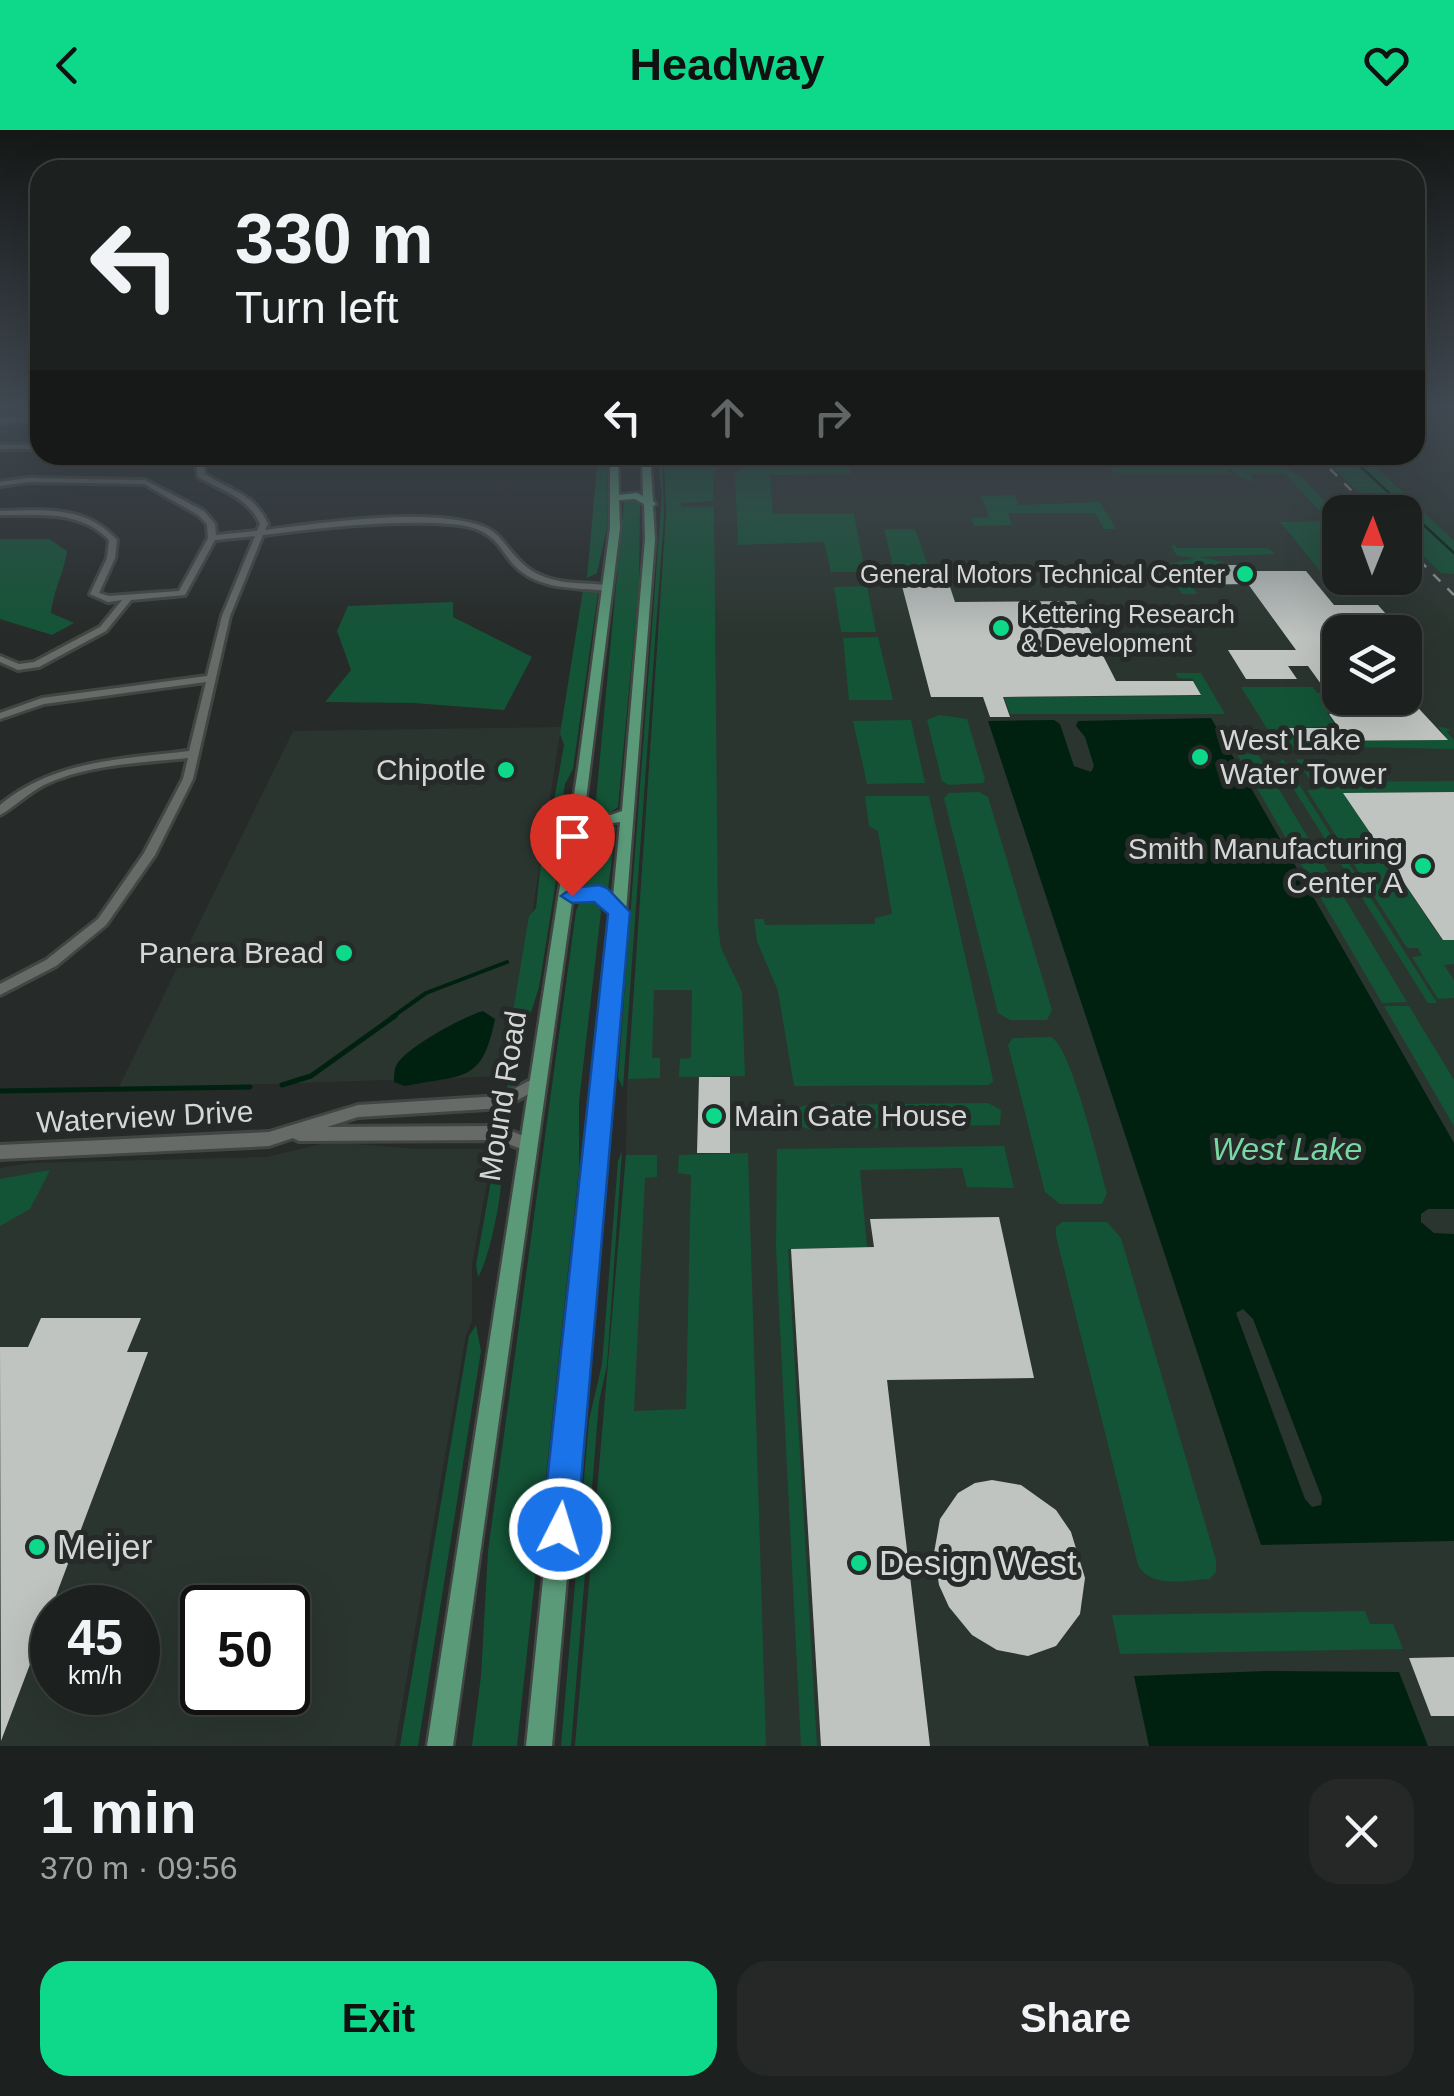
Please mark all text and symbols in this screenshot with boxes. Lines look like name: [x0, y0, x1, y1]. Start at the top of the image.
icon: back: [40, 38, 95, 93]
icon: heart: [1359, 38, 1414, 93]
text: Headway: [629, 39, 825, 90]
icon: left: [70, 200, 200, 330]
text: 330 m: [235, 200, 433, 278]
text: Turn left: [235, 282, 398, 333]
icon: left: [595, 390, 650, 445]
icon: ahead: [700, 390, 755, 445]
icon: right: [805, 390, 860, 445]
north arrow: [1322, 495, 1422, 595]
map controls: [1322, 495, 1422, 715]
place label: General Motors Technical Center: [860, 560, 1225, 588]
marker: General Motors Technical Center: [1234, 563, 1256, 585]
place label: Kettering Research & Development: [1021, 600, 1235, 657]
button: layers: [1322, 615, 1422, 715]
marker: Kettering Research & Development: [990, 617, 1012, 639]
place label: West Lake Water Tower: [1220, 723, 1387, 790]
marker: West Lake Water Tower: [1189, 746, 1211, 768]
place label: Chipotle: [376, 753, 486, 786]
marker: Chipotle: [495, 759, 517, 781]
pin: [530, 794, 615, 897]
icon: arrive: [545, 809, 600, 864]
place label: Smith Manufacturing Center A: [1128, 832, 1403, 899]
marker: Smith Manufacturing Center A: [1412, 855, 1434, 877]
place label: Panera Bread: [139, 936, 324, 969]
marker: Panera Bread: [333, 942, 355, 964]
street label: Mound Road: [473, 1008, 532, 1183]
street label: Waterview Drive: [36, 1094, 254, 1139]
place label: Main Gate House: [734, 1099, 967, 1132]
marker: Main Gate House: [703, 1105, 725, 1127]
water label: West Lake: [1212, 1131, 1362, 1167]
position arrow: [508, 1477, 612, 1581]
place label: Meijer: [57, 1527, 153, 1566]
marker: Meijer: [26, 1536, 48, 1558]
place label: Design West: [879, 1543, 1077, 1582]
marker: Design West: [848, 1552, 870, 1574]
speed limit sign: 50: [180, 1585, 310, 1715]
text: 45: [67, 1610, 123, 1666]
text: km/h: [68, 1661, 122, 1689]
text: 1 min: [40, 1779, 197, 1846]
button: close: [1309, 1779, 1414, 1884]
text: 370 m · 09:56: [40, 1850, 237, 1886]
button: Exit: [40, 1961, 717, 2076]
button: Share: [737, 1961, 1414, 2076]

